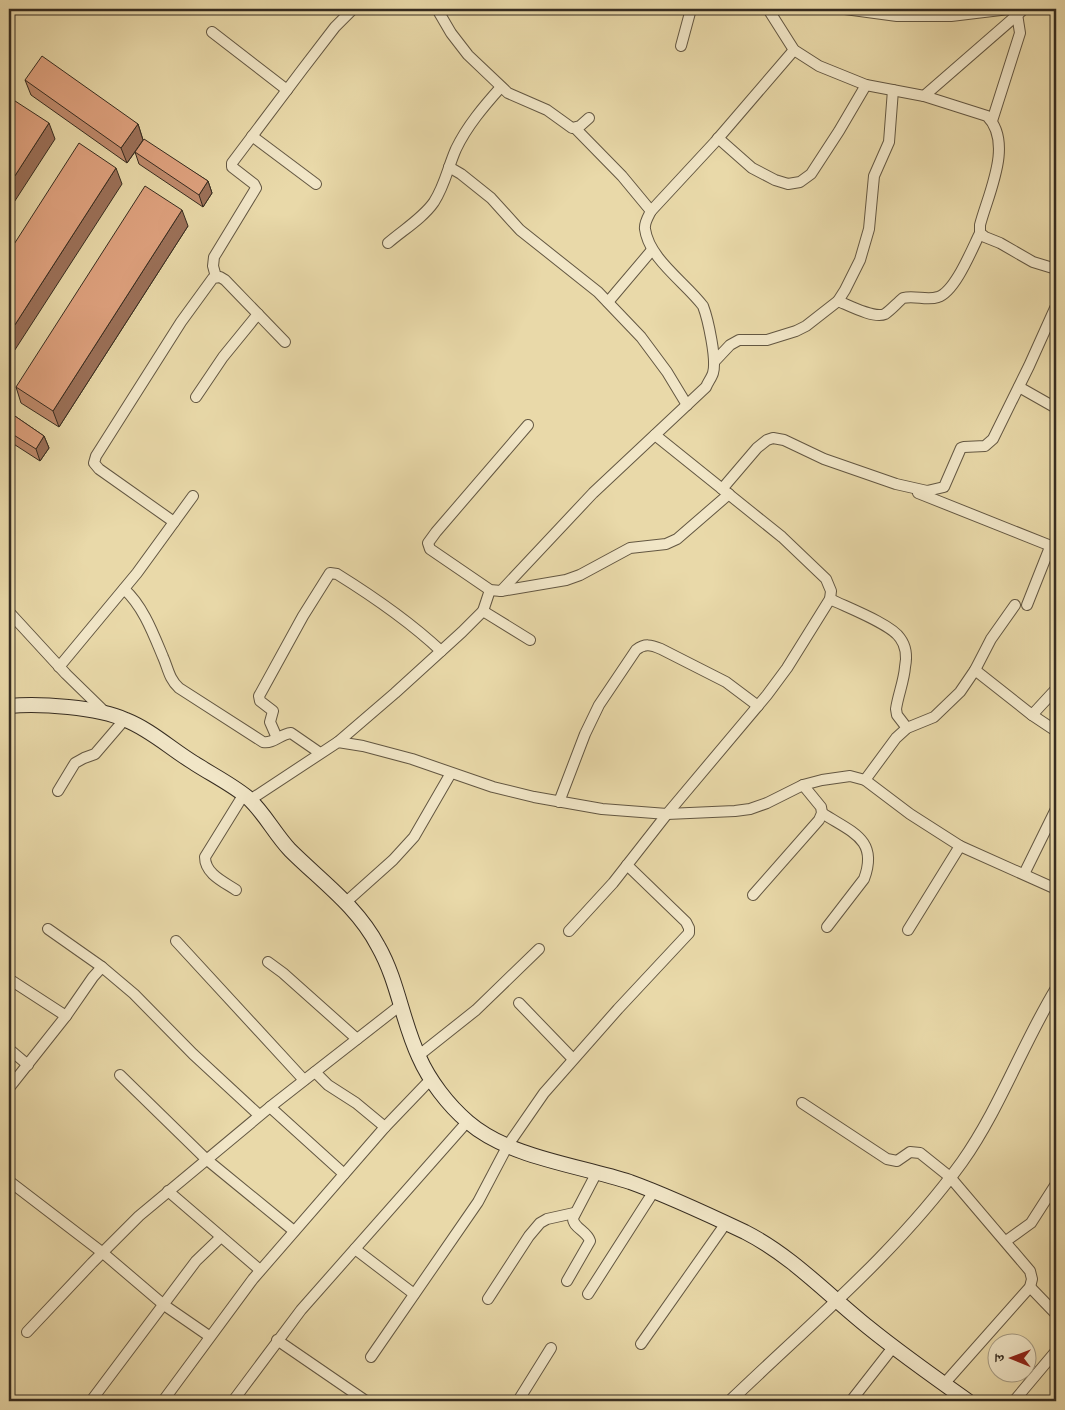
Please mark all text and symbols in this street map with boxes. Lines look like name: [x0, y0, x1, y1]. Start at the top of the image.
north arrow: [988, 1332, 1038, 1382]
text: उ: [991, 1353, 1011, 1363]

